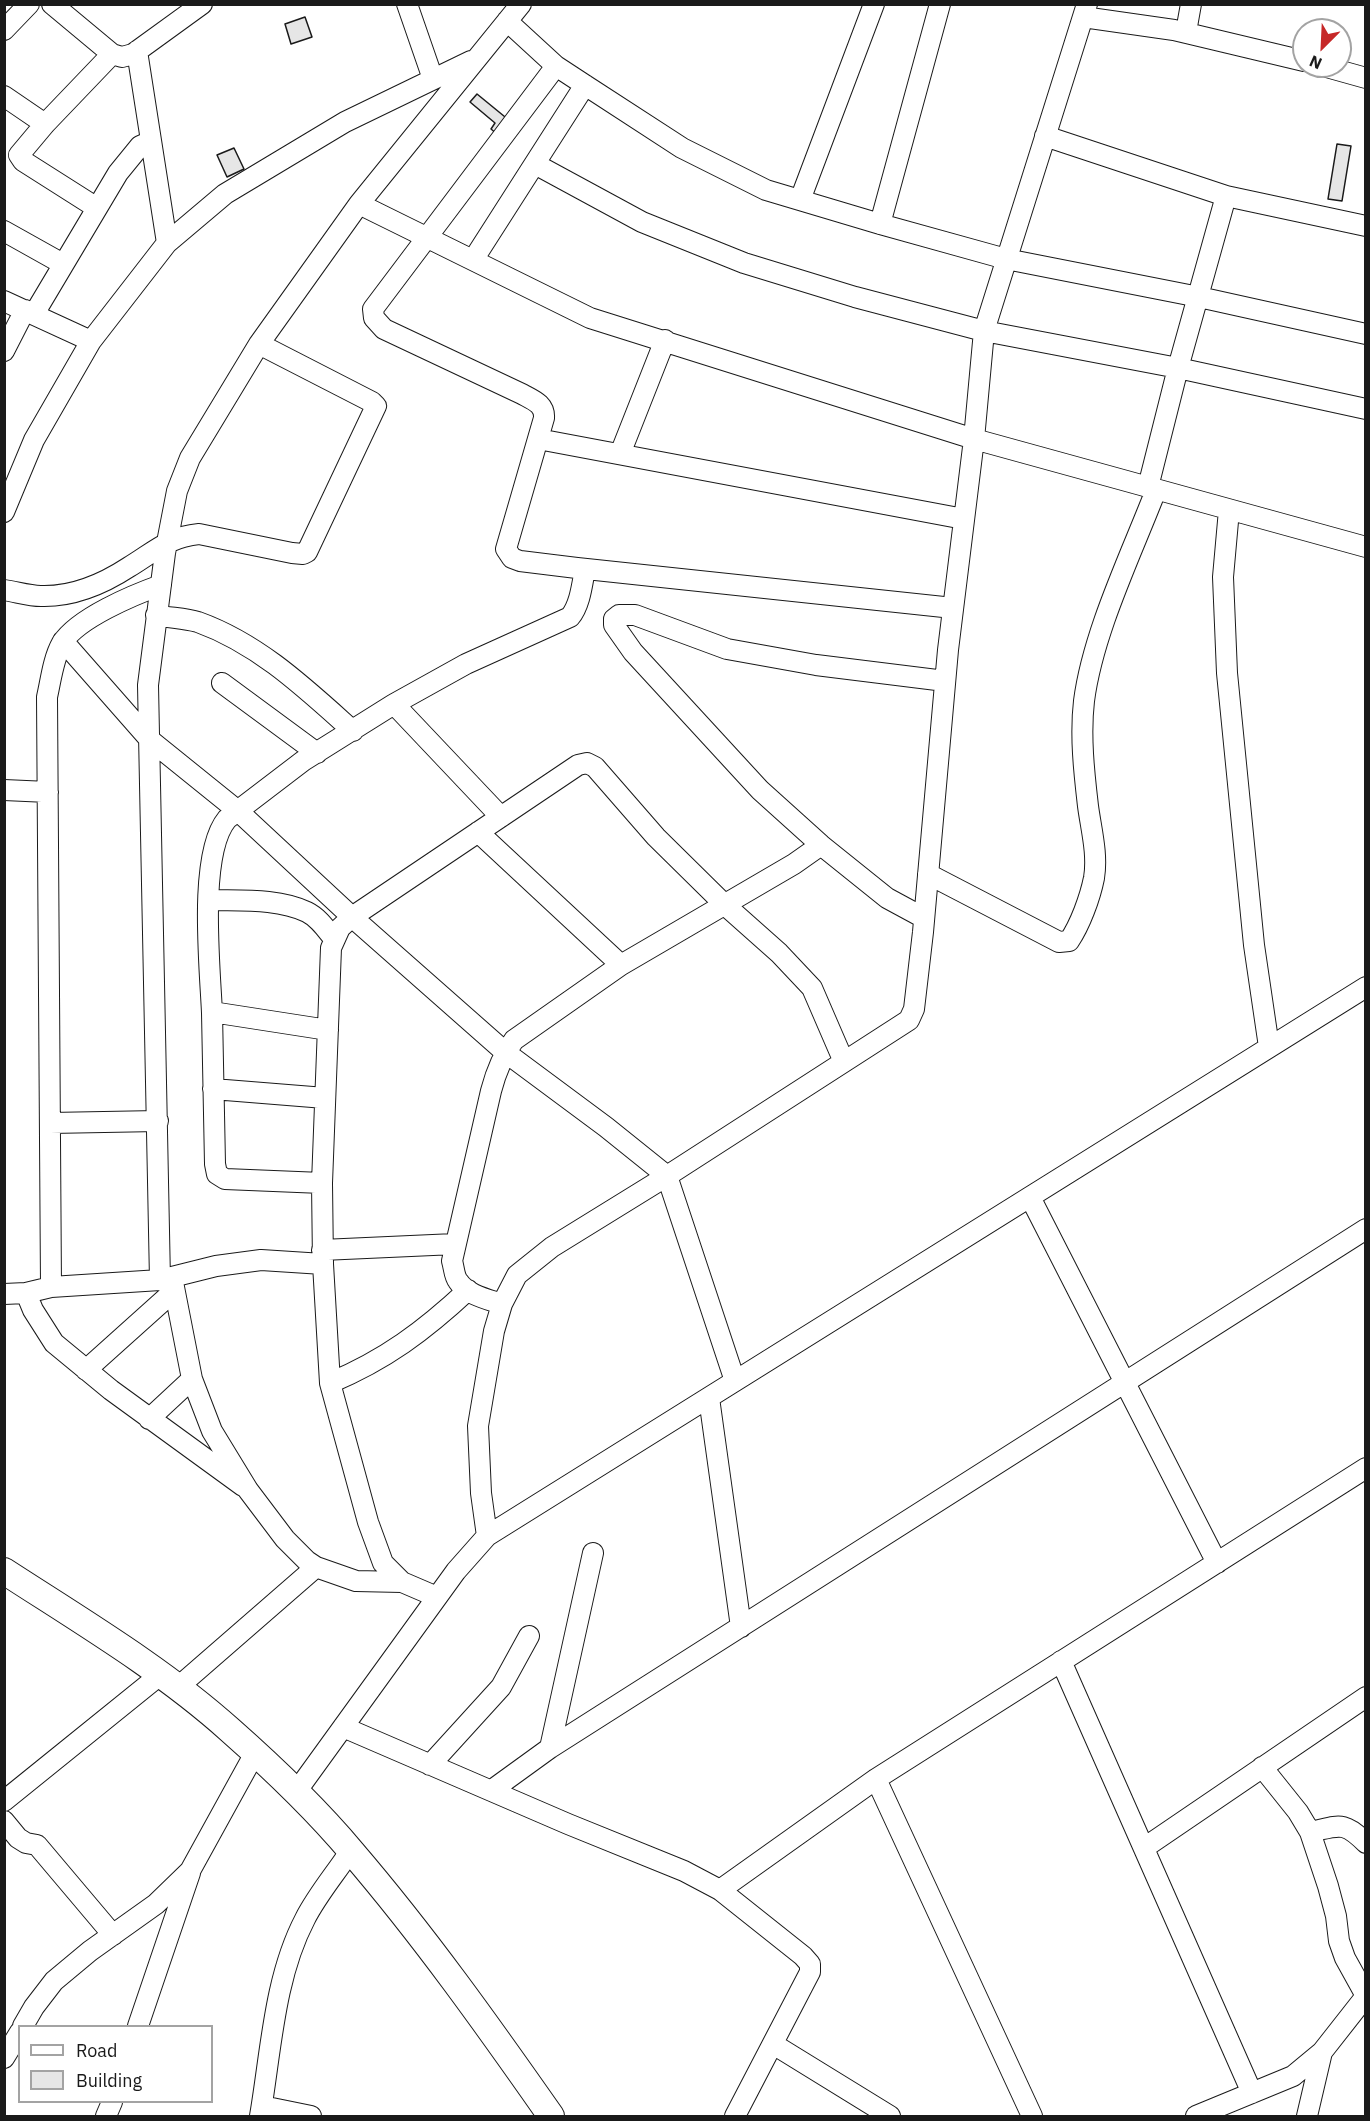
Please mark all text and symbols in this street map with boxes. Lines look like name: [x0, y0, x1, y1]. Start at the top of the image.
north arrow: [1292, 18, 1352, 78]
text: N: [1306, 51, 1325, 74]
legend: [18, 2025, 213, 2103]
text: Road: [76, 2039, 117, 2062]
text: Building: [76, 2069, 142, 2092]

